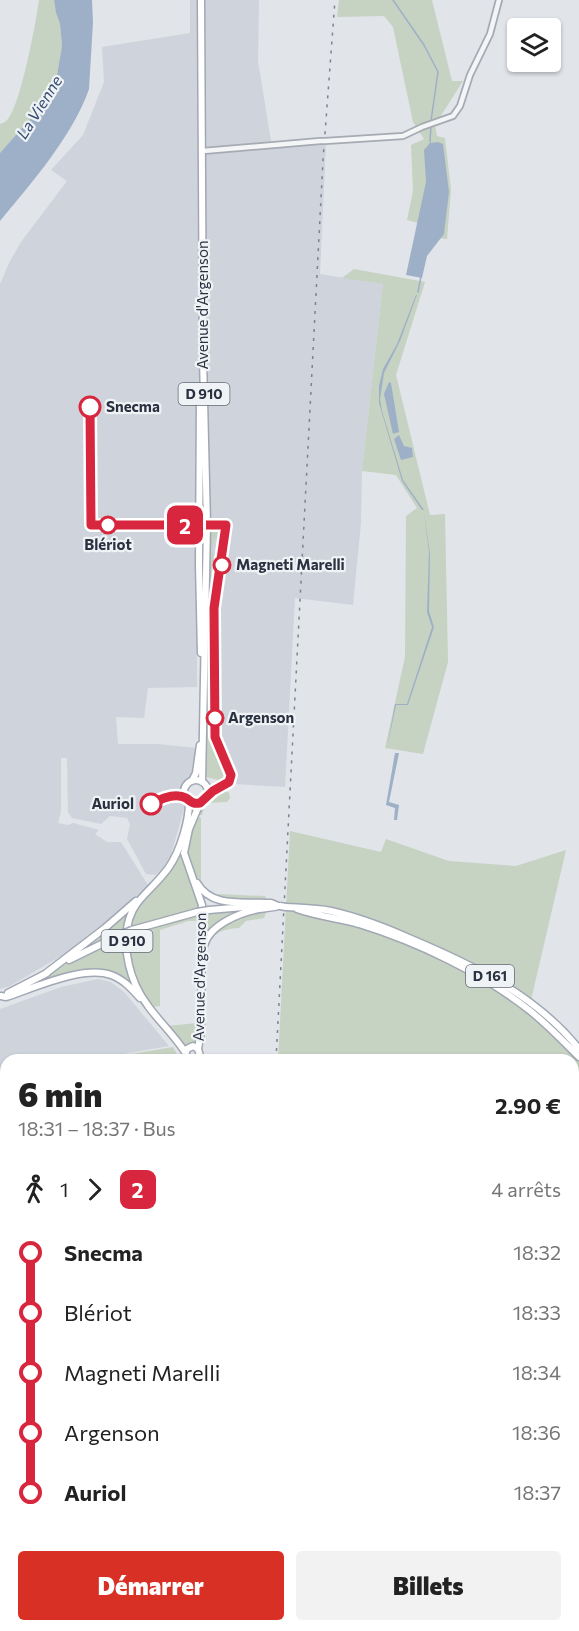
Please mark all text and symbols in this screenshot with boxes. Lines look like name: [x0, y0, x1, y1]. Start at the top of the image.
map controls: [507, 18, 561, 72]
button: layers: [507, 18, 561, 72]
water label: La Vienne: [12, 71, 66, 142]
street label: Avenue d'Argenson: [193, 241, 211, 369]
road number: D 910: [178, 383, 230, 405]
marker: Snecma: [79, 396, 101, 418]
place label: Snecma: [106, 397, 160, 415]
line badge: 2: [166, 506, 204, 544]
text: 2: [179, 513, 191, 538]
marker: Blériot: [99, 516, 117, 534]
place label: Blériot: [84, 535, 132, 553]
place label: Magneti Marelli: [236, 555, 345, 573]
marker: Magneti Marelli: [213, 556, 231, 574]
place label: Argenson: [228, 708, 294, 726]
marker: Argenson: [206, 709, 224, 727]
marker: Auriol: [140, 793, 162, 815]
place label: Auriol: [91, 794, 134, 812]
street label: Avenue d'Argenson: [189, 912, 209, 1042]
road number: D 910: [102, 930, 152, 952]
road number: D 161: [466, 965, 514, 987]
text: 6 min: [18, 1073, 102, 1114]
text: 2.90 €: [495, 1092, 561, 1119]
text: 18:31 – 18:37 · Bus: [18, 1116, 176, 1140]
icon: walk: [18, 1173, 51, 1206]
icon: forward: [78, 1173, 111, 1206]
text: 1: [60, 1177, 69, 1201]
text: 2: [132, 1177, 144, 1202]
text: 4 arrêts: [491, 1177, 561, 1201]
text: Snecma: [64, 1239, 143, 1266]
text: 18:32: [513, 1240, 561, 1264]
text: Blériot: [64, 1299, 132, 1326]
text: 18:33: [513, 1300, 561, 1324]
text: Magneti Marelli: [64, 1359, 220, 1386]
text: 18:34: [512, 1360, 561, 1384]
text: Argenson: [64, 1419, 160, 1446]
text: 18:36: [512, 1420, 561, 1444]
text: Auriol: [64, 1479, 126, 1506]
text: 18:37: [514, 1480, 561, 1504]
button: Démarrer: [18, 1551, 284, 1620]
button: Billets: [296, 1551, 561, 1620]

